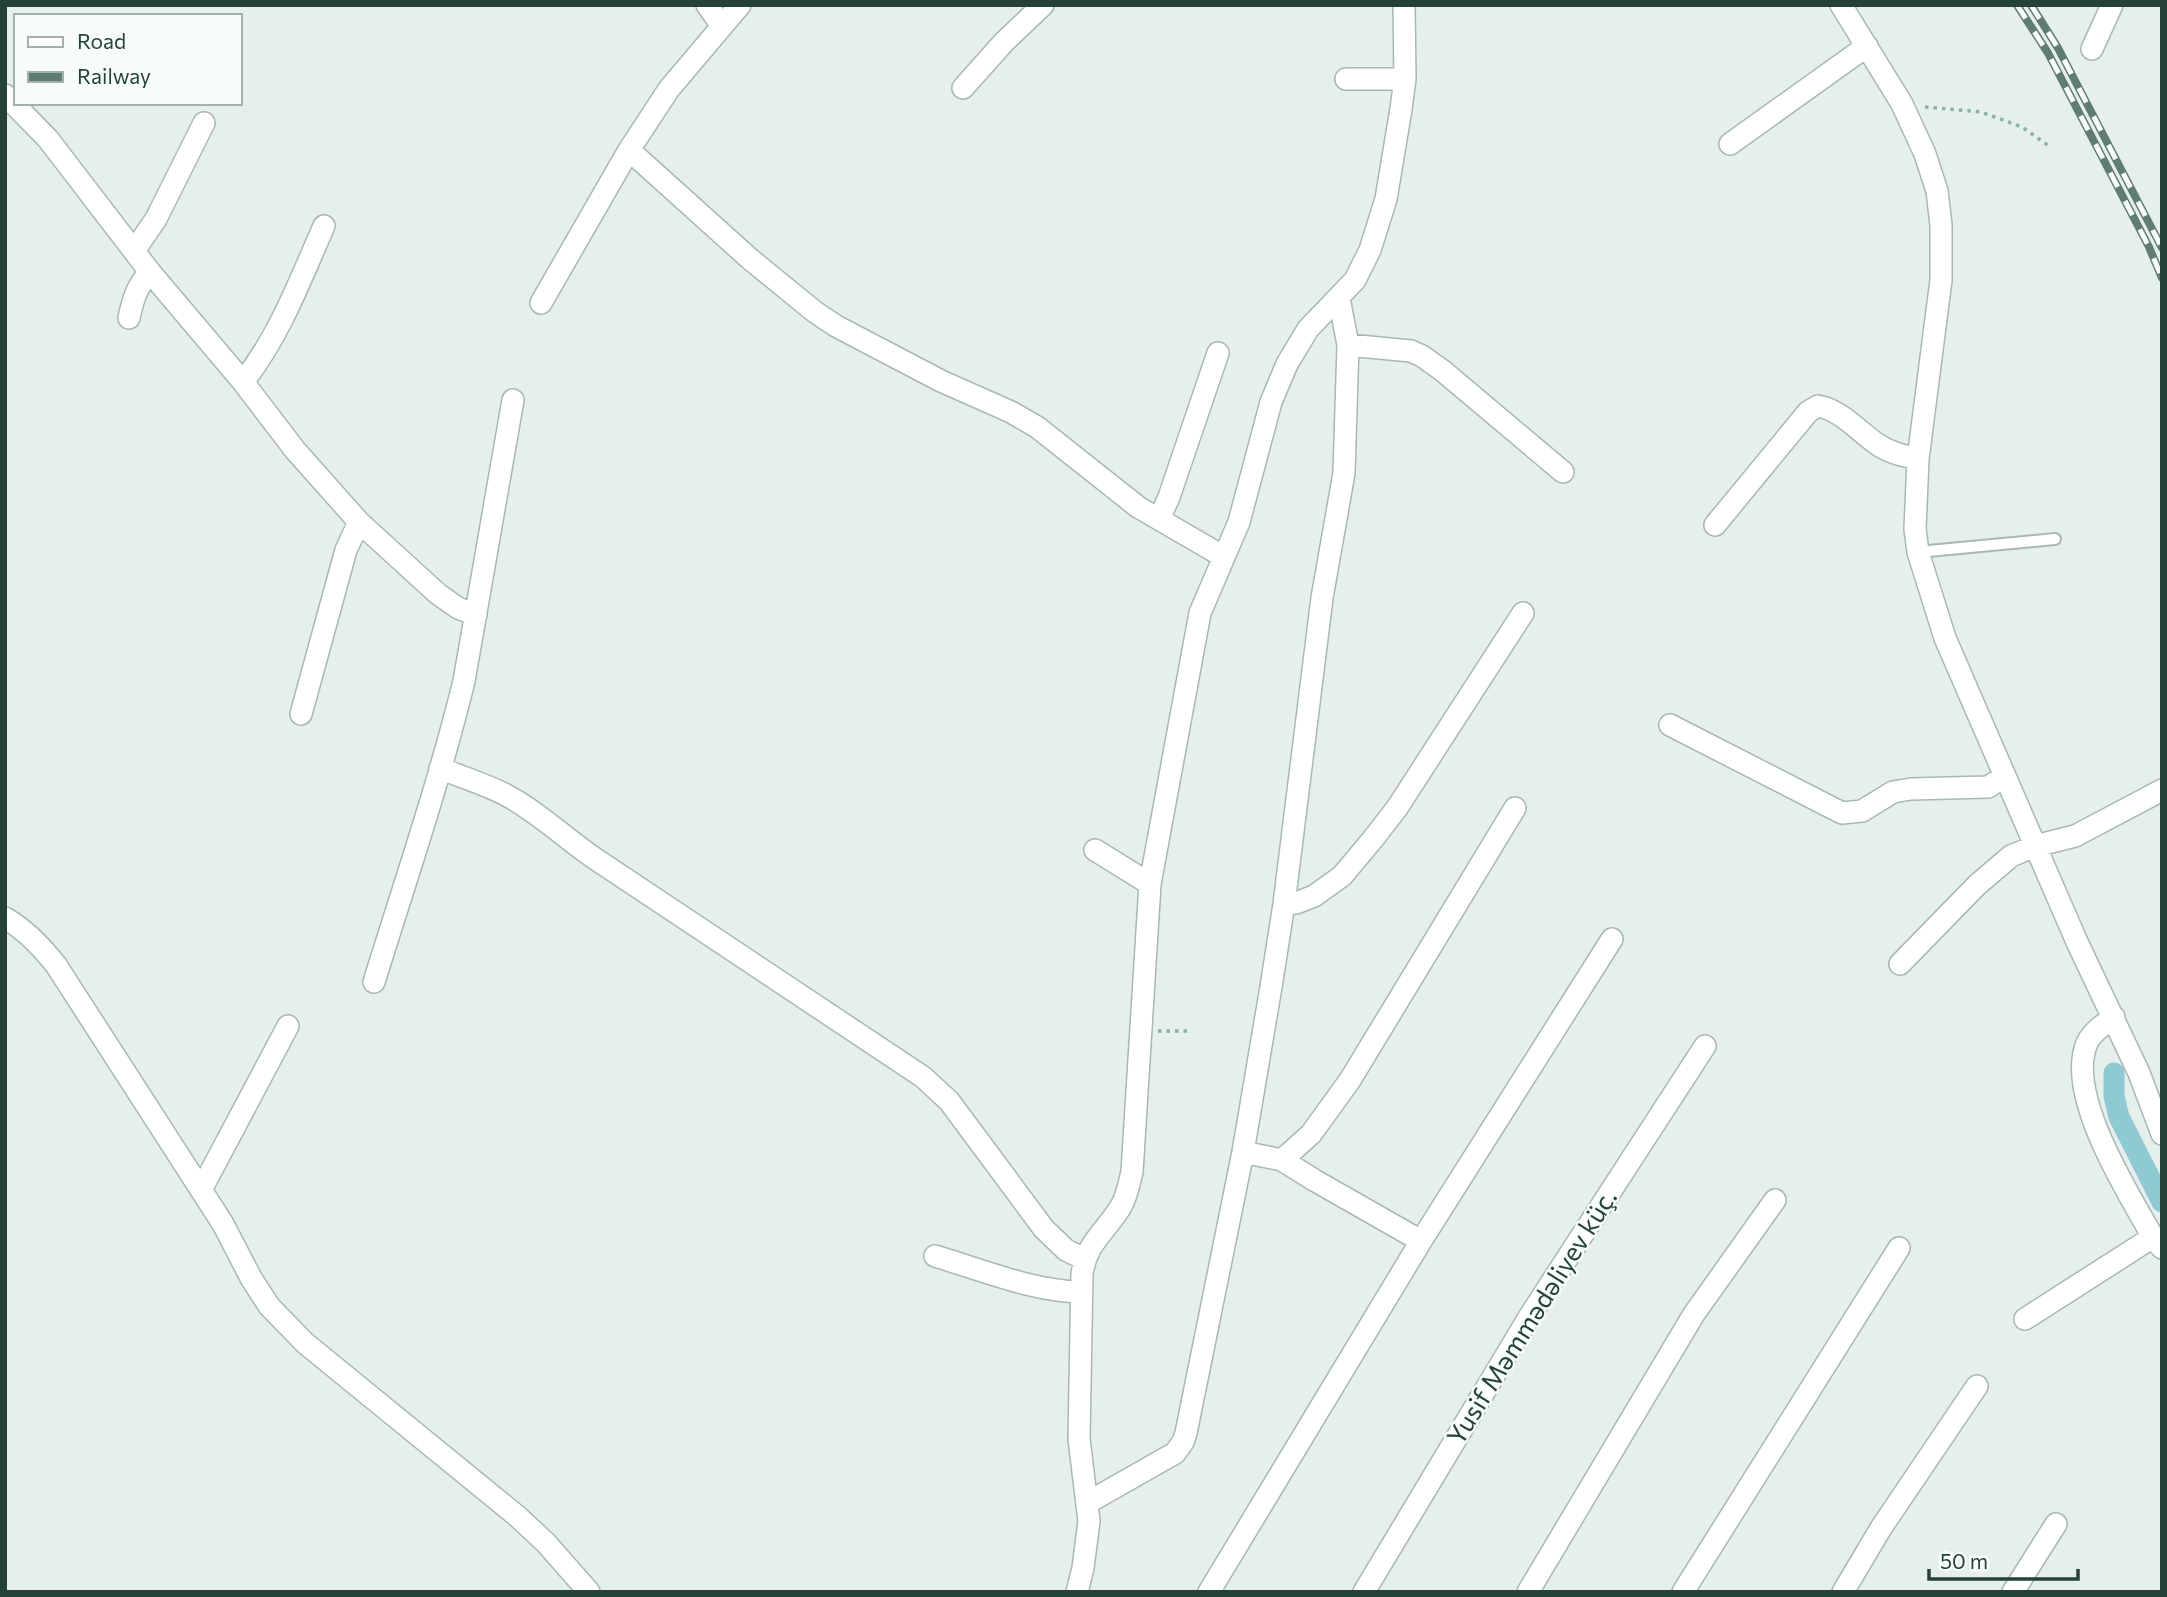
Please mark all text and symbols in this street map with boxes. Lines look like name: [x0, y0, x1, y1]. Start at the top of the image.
legend: [14, 14, 242, 105]
text: Road: [77, 28, 126, 53]
text: Railway: [77, 63, 151, 88]
street label: Yusif Məmmədəliyev küç.: [1439, 1183, 1622, 1450]
scale bar: [1929, 1538, 2078, 1582]
text: 50 m: [1940, 1548, 1988, 1573]

